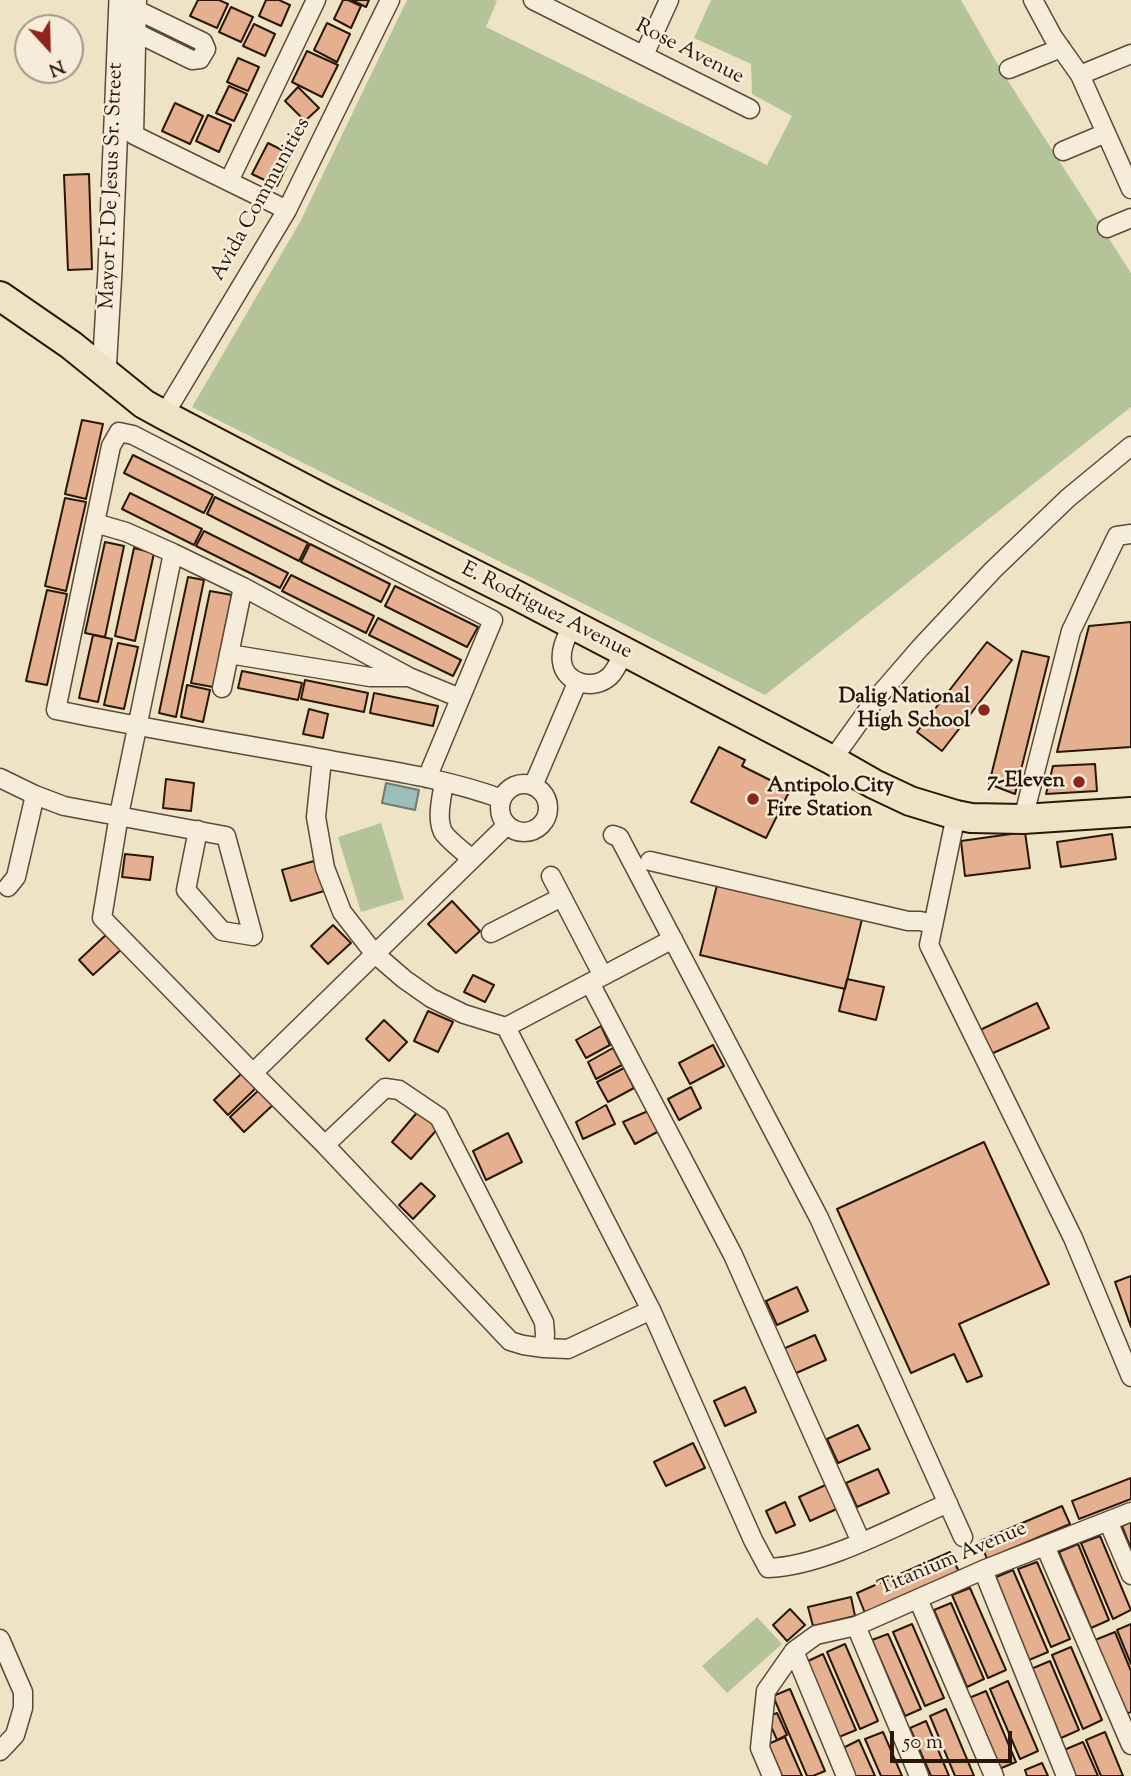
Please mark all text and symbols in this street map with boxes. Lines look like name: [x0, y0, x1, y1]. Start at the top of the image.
north arrow: [14, 14, 84, 84]
street label: Rose Avenue: [630, 15, 748, 91]
text: N: [44, 52, 68, 82]
street label: Mayor F. De Jesus Sr. Street: [96, 62, 130, 310]
street label: Avida Communities: [207, 114, 317, 286]
street label: E. Rodriguez Avenue: [456, 558, 636, 666]
place label: Dalig National High School: [839, 685, 970, 735]
marker: Dalig National High School: [976, 702, 992, 718]
place label: 7-Eleven: [987, 769, 1065, 795]
place label: Antipolo City Fire Station: [767, 774, 894, 824]
marker: 7-Eleven: [1071, 774, 1087, 790]
marker: Antipolo City Fire Station: [745, 791, 761, 807]
street label: Titanium Avenue: [875, 1517, 1031, 1603]
scale bar: [893, 1716, 1016, 1760]
text: 50 m: [903, 1728, 943, 1758]

